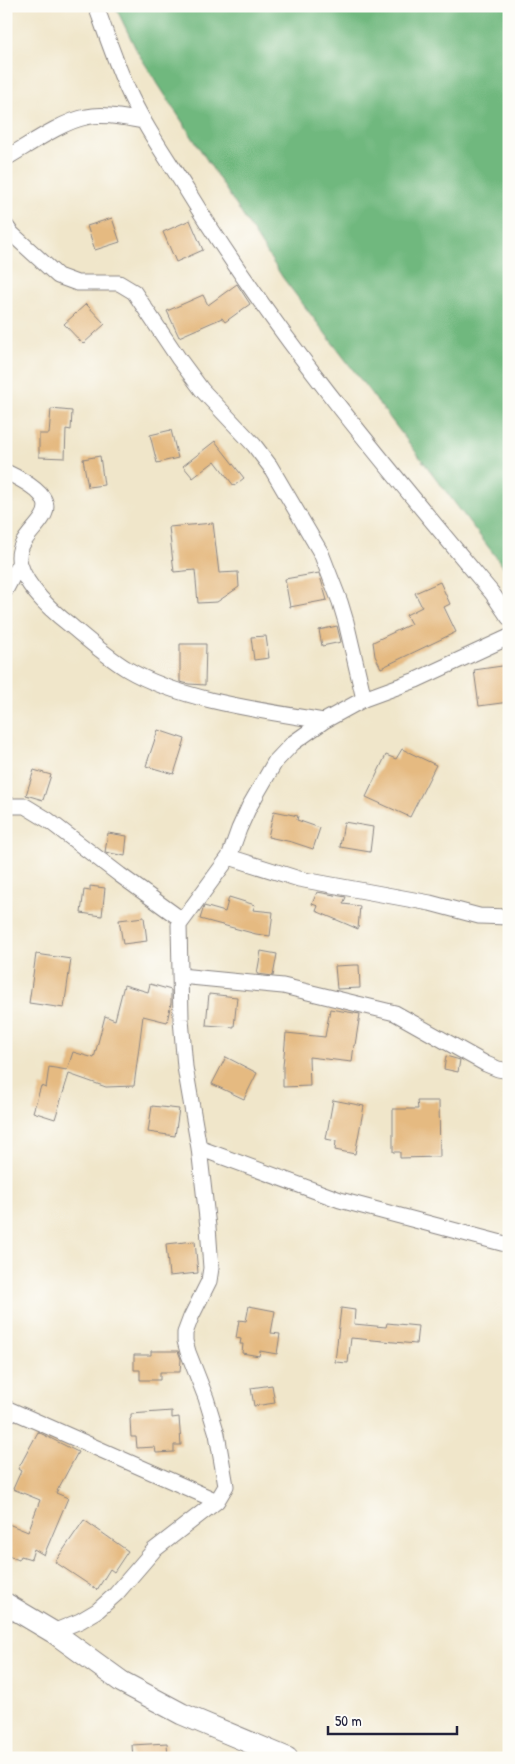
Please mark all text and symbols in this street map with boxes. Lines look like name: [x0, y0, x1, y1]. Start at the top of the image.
scale bar: [328, 1704, 456, 1736]
text: 50 m: [335, 1710, 362, 1731]

